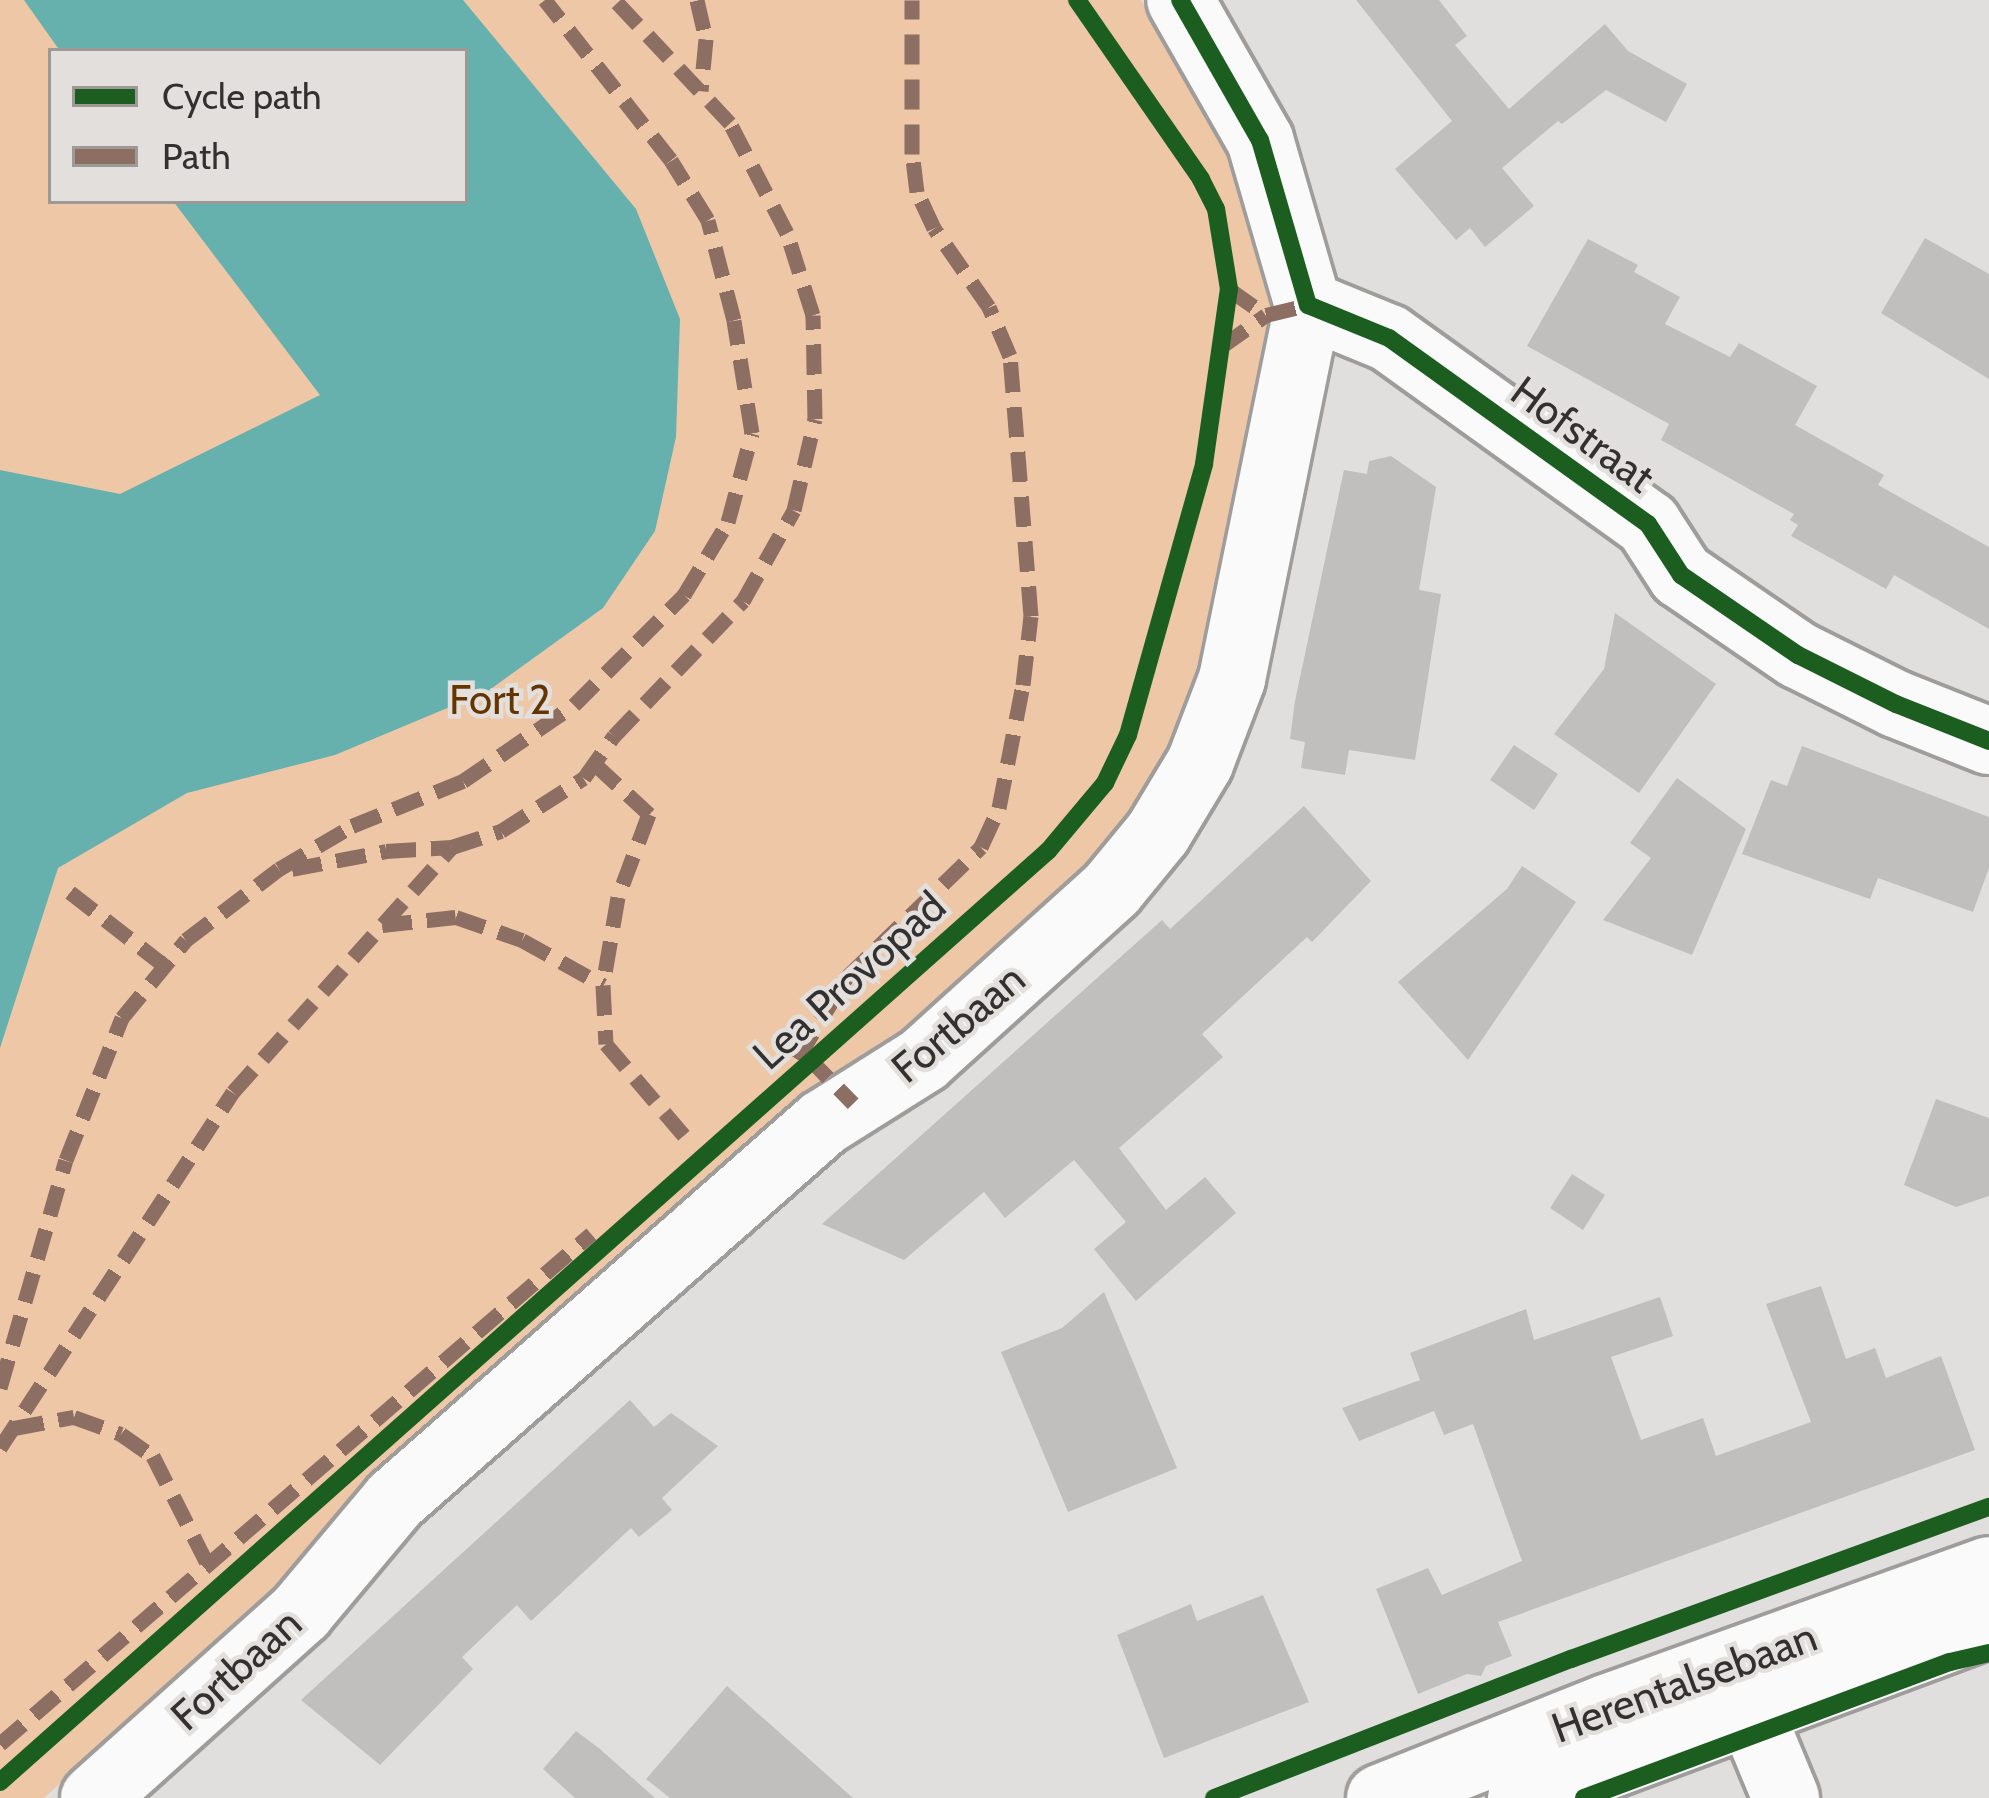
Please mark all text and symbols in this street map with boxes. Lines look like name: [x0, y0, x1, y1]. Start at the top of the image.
legend: [48, 48, 468, 204]
text: Cycle path: [162, 74, 322, 118]
text: Path: [162, 134, 231, 178]
street label: Hofstraat: [1502, 365, 1664, 503]
park label: Fort 2: [449, 674, 551, 724]
street label: Lea Provopad: [743, 881, 955, 1079]
street label: Fortbaan: [881, 953, 1035, 1093]
street label: Fortbaan: [161, 1597, 311, 1741]
street label: Herentalsebaan: [1545, 1611, 1823, 1753]

